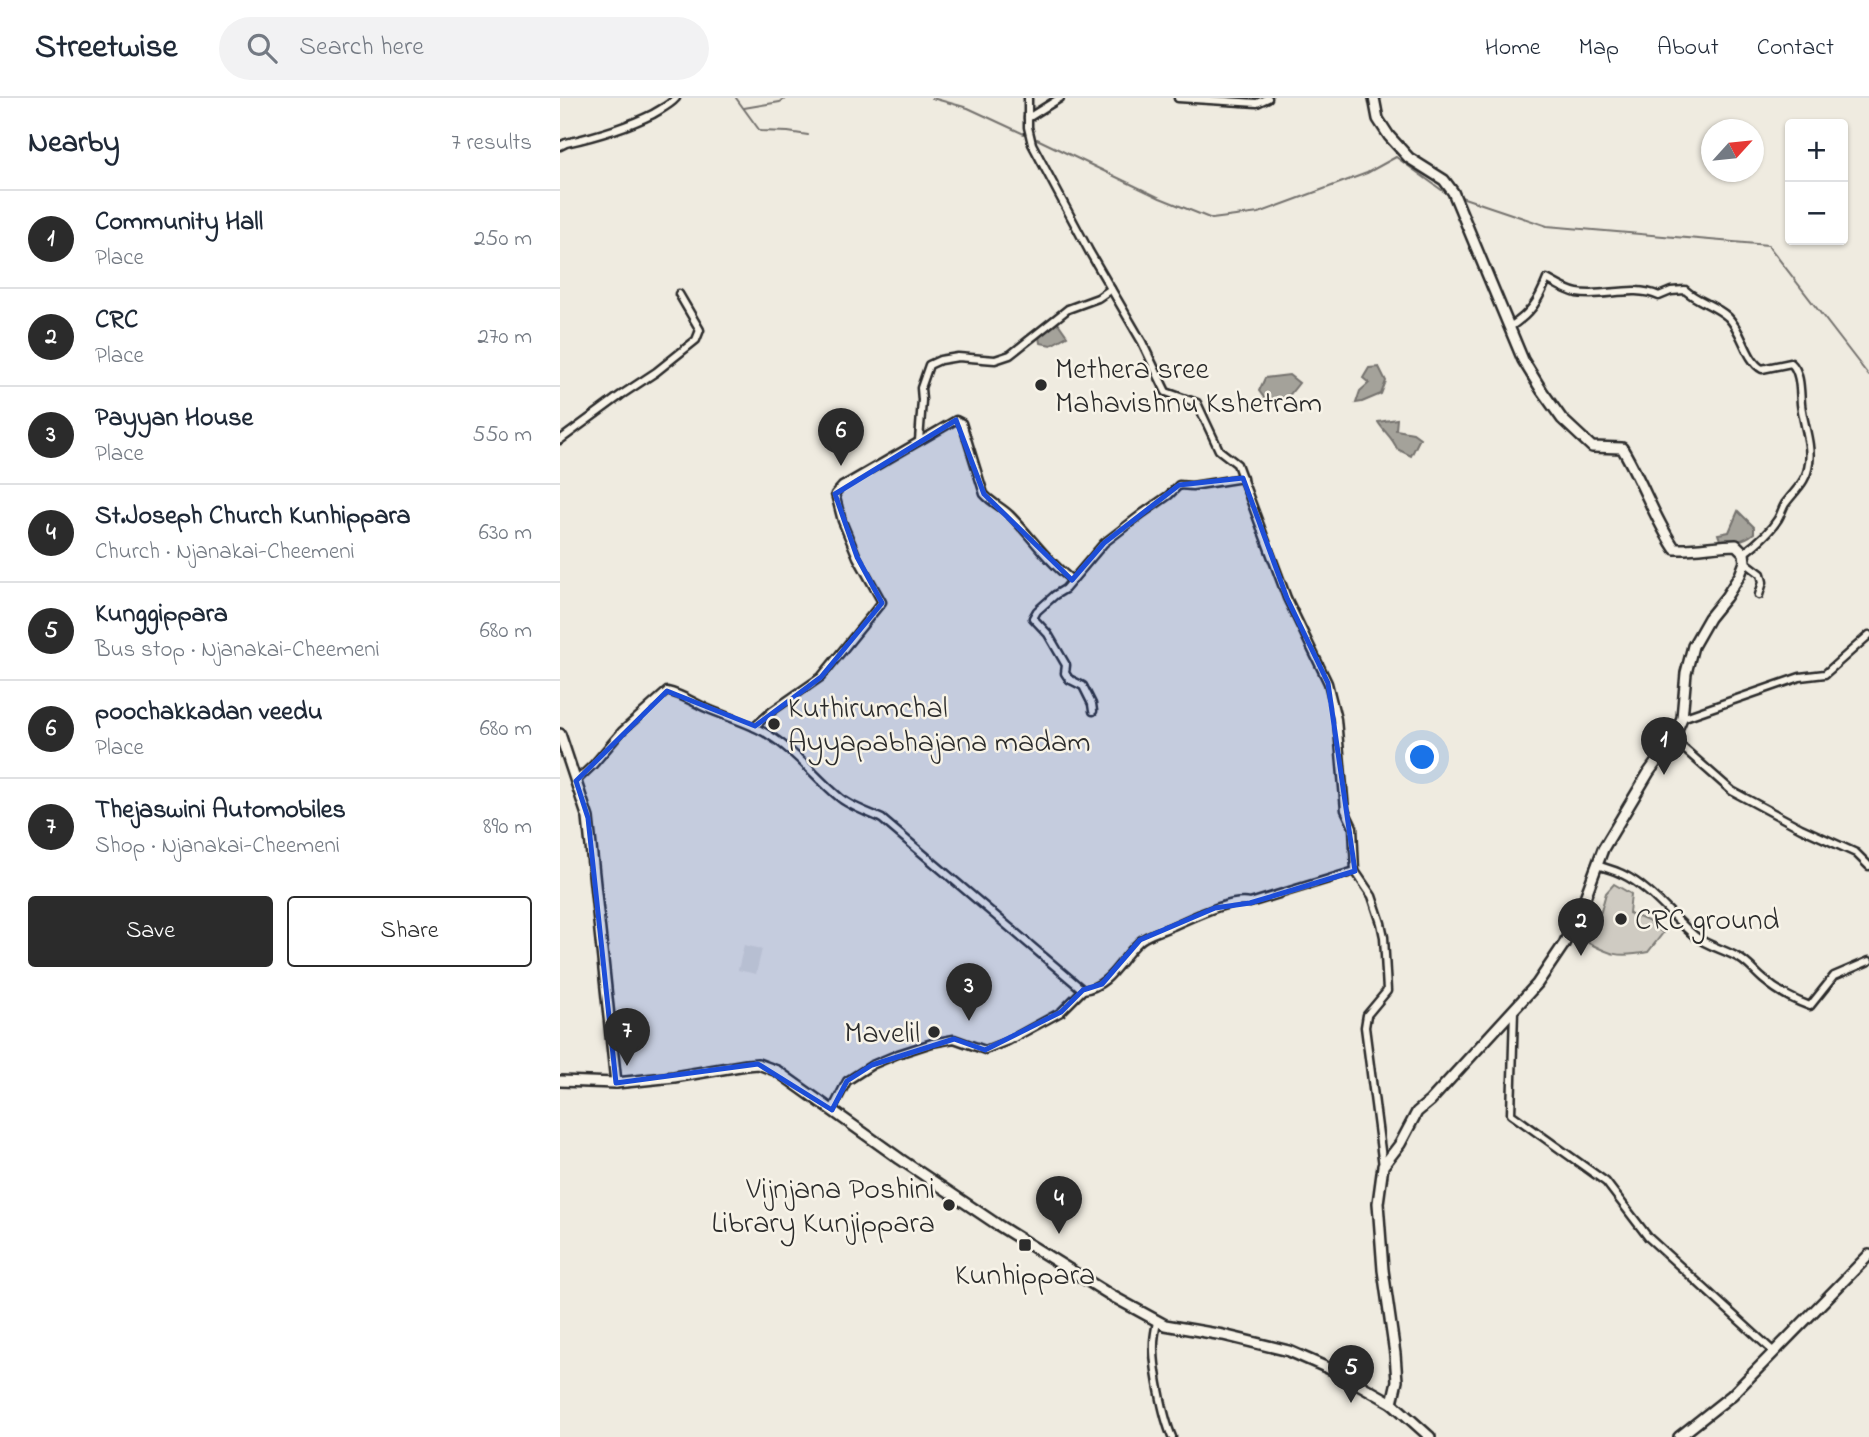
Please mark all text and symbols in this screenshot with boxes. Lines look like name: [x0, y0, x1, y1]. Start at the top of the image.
search box: [219, 17, 709, 80]
text: Streetwise: [35, 24, 177, 72]
icon: search: [243, 29, 281, 67]
text: Search here: [299, 29, 424, 67]
text: Home: [1485, 31, 1541, 66]
text: Map: [1579, 31, 1619, 66]
text: About: [1657, 31, 1719, 66]
text: Contact: [1757, 31, 1834, 66]
north arrow: [1701, 119, 1764, 182]
map controls: [1785, 119, 1848, 245]
button: +: [1785, 119, 1848, 182]
text: Nearby: [28, 122, 120, 166]
text: 7 results: [451, 127, 532, 160]
button: −: [1785, 182, 1848, 245]
text: Community Hall: [95, 204, 263, 242]
text: 1: [47, 223, 55, 256]
text: 250 m: [474, 223, 532, 256]
text: Place: [95, 242, 144, 275]
text: CRC: [95, 302, 138, 340]
text: 2: [45, 321, 57, 354]
text: 270 m: [478, 321, 532, 354]
text: Place: [95, 340, 144, 373]
place label: Methera sree Mahavishnu Kshetram: [1055, 349, 1322, 427]
marker: Methera sree Mahavishnu Kshetram: [1033, 377, 1049, 393]
text: Payyan House: [95, 400, 253, 438]
pin: 6: [818, 408, 864, 466]
text: 3: [46, 419, 56, 452]
text: 550 m: [472, 419, 532, 452]
text: Place: [95, 438, 144, 471]
text: St.Joseph Church Kunhippara: [95, 498, 411, 536]
text: 4: [46, 517, 56, 550]
text: 630 m: [479, 517, 532, 550]
text: Church · Njanakai-Cheemeni: [95, 536, 355, 569]
text: Kunggippara: [95, 596, 228, 634]
text: 5: [44, 615, 58, 648]
text: 680 m: [480, 615, 532, 648]
text: Bus stop · Njanakai-Cheemeni: [95, 634, 380, 667]
place label: Kuthirumchal Ayyapabhajana madam: [788, 688, 1090, 766]
text: poochakkadan veedu: [95, 694, 322, 732]
text: 6: [46, 713, 56, 746]
text: 680 m: [480, 713, 532, 746]
marker: Kuthirumchal Ayyapabhajana madam: [766, 716, 782, 732]
pin: 1: [1641, 717, 1687, 775]
text: Place: [95, 732, 144, 765]
your location: [1405, 740, 1439, 774]
text: Thejaswini Automobiles: [95, 792, 346, 830]
text: 7: [46, 811, 56, 844]
text: 890 m: [483, 811, 532, 844]
text: Shop · Njanakai-Cheemeni: [95, 830, 340, 863]
button: Save: [28, 896, 273, 967]
button: Share: [287, 896, 532, 967]
pin: 2: [1558, 898, 1604, 956]
place label: CRC ground: [1635, 900, 1780, 944]
marker: CRC ground: [1613, 911, 1629, 927]
pin: 3: [946, 963, 992, 1021]
pin: 7: [604, 1008, 650, 1066]
place label: Mavelil: [844, 1013, 920, 1057]
marker: Mavelil: [926, 1024, 942, 1040]
place label: Vijnjana Poshini Library Kunjippara: [712, 1169, 935, 1247]
pin: 4: [1036, 1176, 1082, 1234]
marker: Vijnjana Poshini Library Kunjippara: [941, 1197, 957, 1213]
marker: Kunhippara: [1017, 1237, 1033, 1253]
place label: Kunhippara: [955, 1255, 1095, 1299]
pin: 5: [1328, 1345, 1374, 1403]

